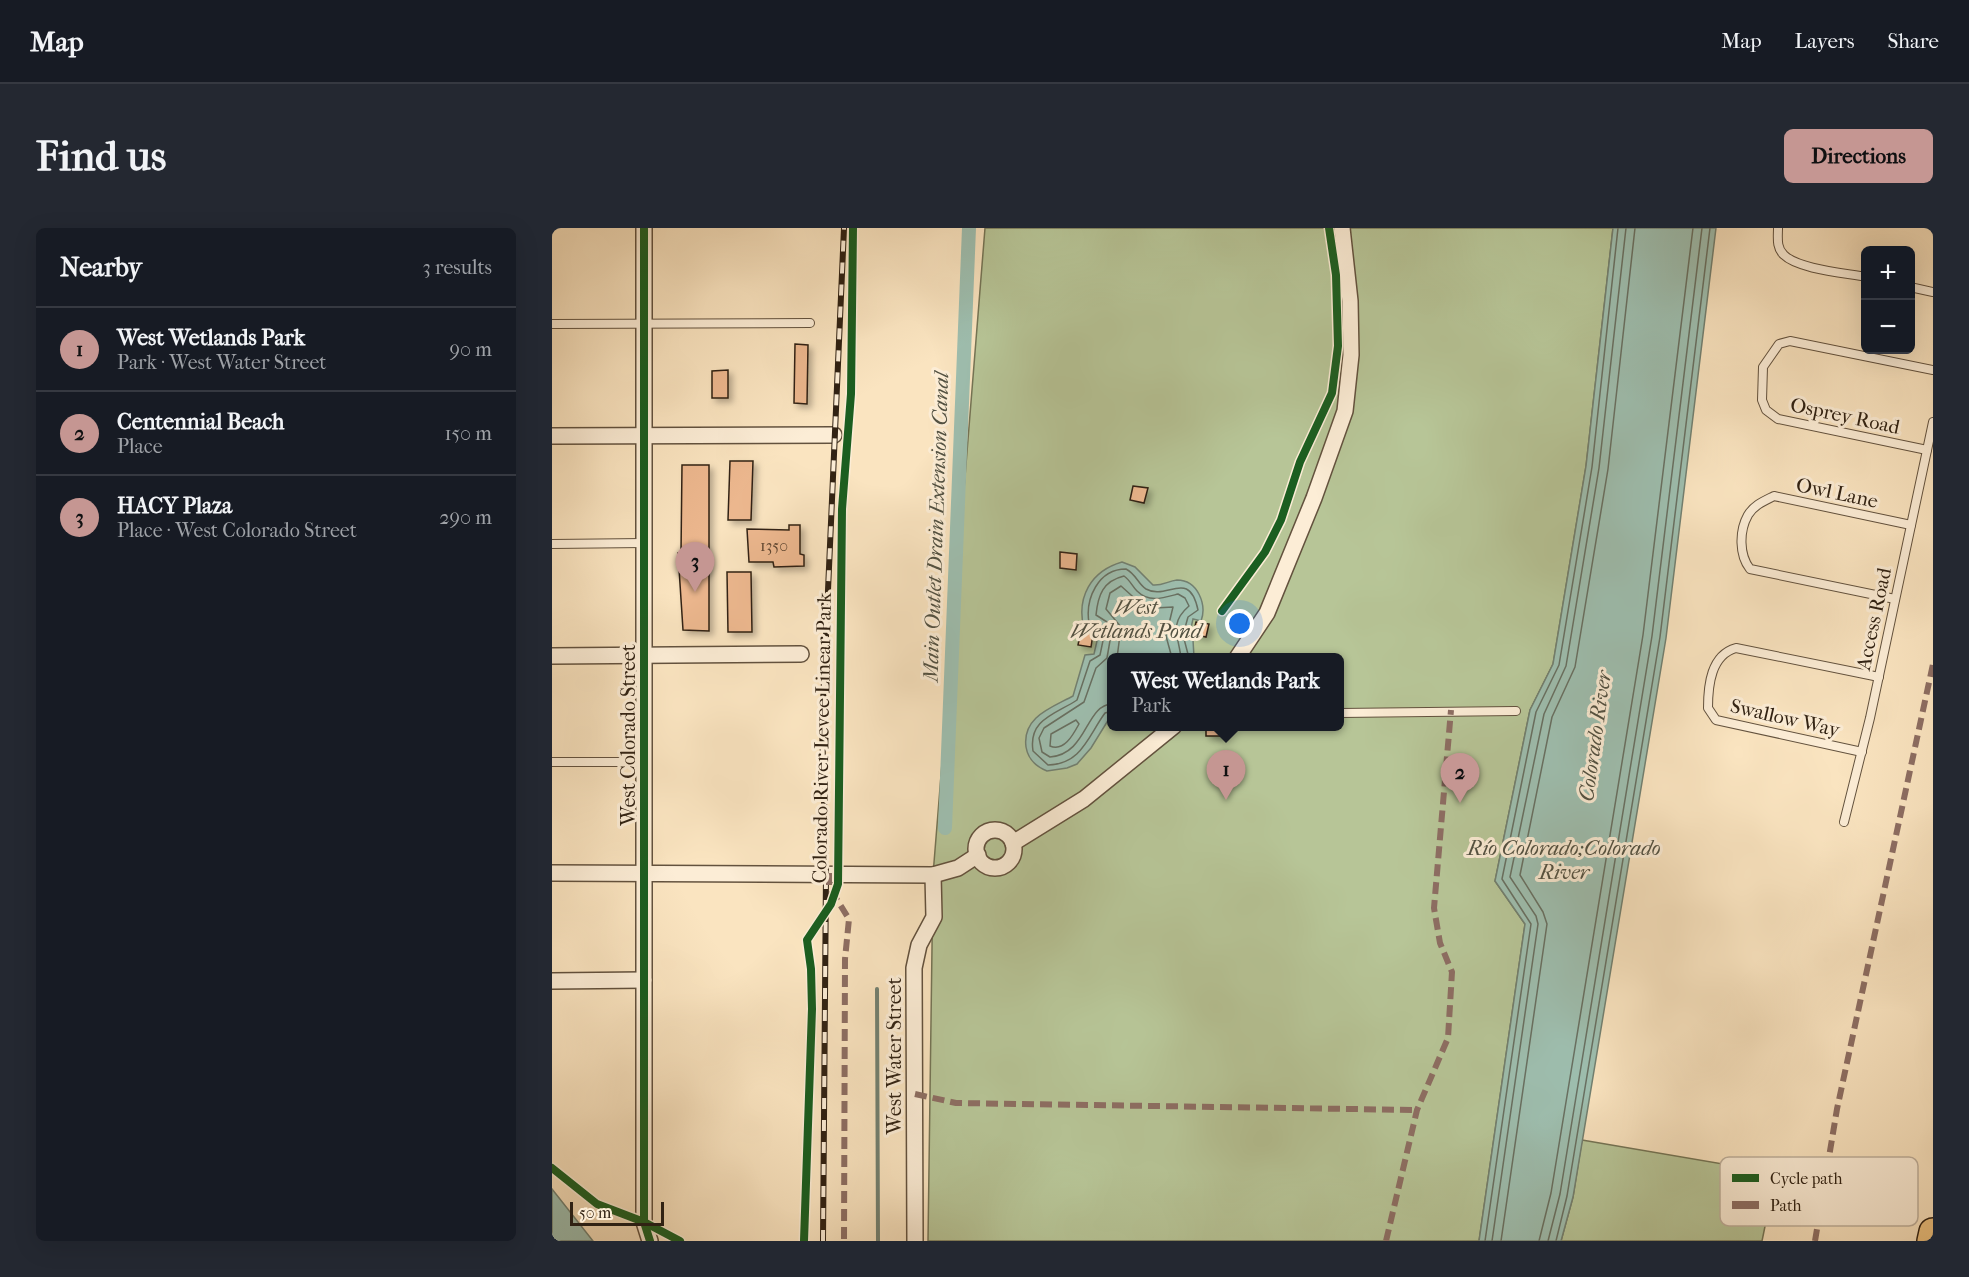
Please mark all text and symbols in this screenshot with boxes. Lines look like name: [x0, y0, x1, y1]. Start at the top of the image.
text: Map: [30, 25, 84, 58]
text: Map: [1721, 29, 1762, 53]
text: Layers: [1795, 29, 1854, 53]
text: Share: [1887, 29, 1939, 53]
button: Directions: [1784, 129, 1933, 183]
text: Find us: [36, 132, 166, 181]
map controls: [1861, 246, 1915, 354]
button: +: [1861, 246, 1915, 300]
text: Nearby: [60, 252, 142, 283]
text: 3 results: [423, 256, 492, 279]
button: −: [1861, 300, 1915, 354]
text: West Wetlands Park: [117, 325, 305, 351]
text: 1: [76, 338, 83, 361]
text: 90 m: [450, 338, 492, 361]
text: Park · West Water Street: [117, 351, 327, 374]
water label: Main Outlet Drain Extension Canal: [919, 369, 953, 684]
street label: Osprey Road: [1788, 393, 1903, 439]
text: Centennial Beach: [117, 409, 284, 435]
text: 2: [74, 422, 85, 445]
text: 150 m: [444, 422, 492, 445]
text: Place: [117, 435, 163, 458]
street label: Owl Lane: [1794, 473, 1880, 513]
text: HACY Plaza: [117, 493, 232, 519]
text: 3: [75, 506, 84, 529]
text: 290 m: [439, 506, 492, 529]
text: Place · West Colorado Street: [117, 519, 357, 542]
house number: 1350: [760, 536, 788, 555]
pin: 3: [676, 542, 714, 592]
street label: Access Road: [1852, 565, 1896, 673]
street label: Colorado River Levee Linear Park: [808, 592, 836, 884]
water label: West Wetlands Pond: [1071, 595, 1204, 643]
your location: [1225, 609, 1254, 638]
street label: West Colorado Street: [617, 644, 640, 827]
popup: [1107, 653, 1344, 731]
text: West Wetlands Park: [1131, 668, 1320, 694]
water label: Colorado River: [1574, 668, 1616, 803]
text: Park: [1131, 694, 1171, 717]
street label: Swallow Way: [1728, 694, 1843, 742]
pin: 1: [1206, 750, 1246, 800]
pin: 2: [1440, 754, 1480, 803]
water label: Río Colorado;Colorado River: [1465, 836, 1661, 884]
street label: West Water Street: [883, 977, 906, 1136]
legend: [1720, 1157, 1918, 1226]
text: Cycle path: [1770, 1169, 1842, 1188]
text: Path: [1770, 1196, 1802, 1215]
scale bar: [570, 1199, 664, 1226]
text: 50 m: [579, 1203, 611, 1222]

